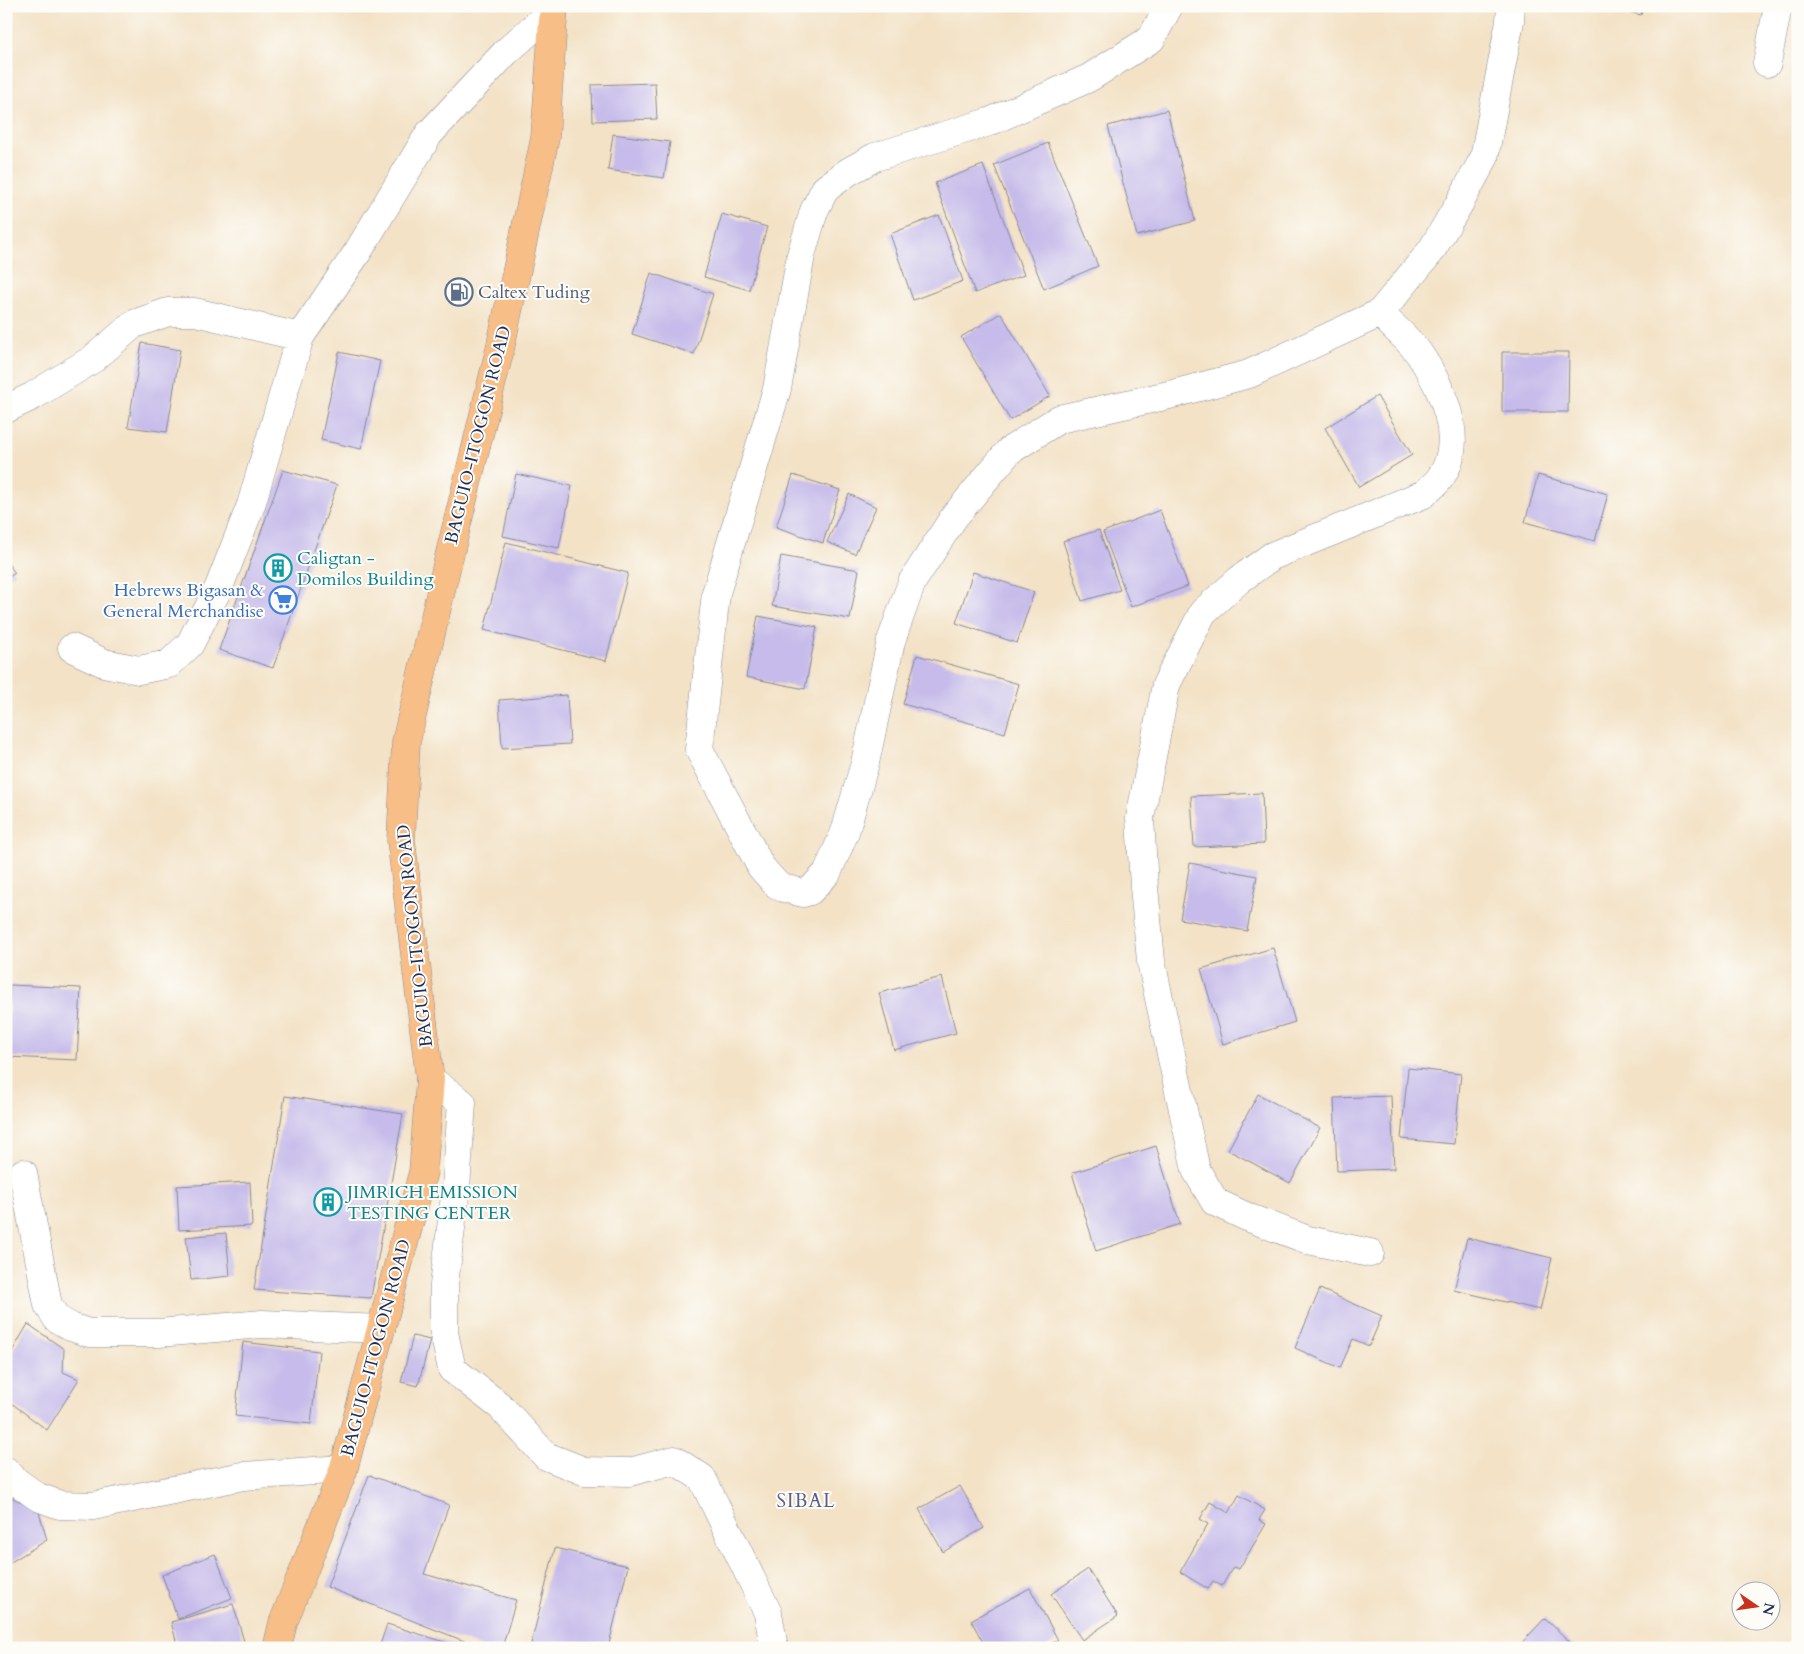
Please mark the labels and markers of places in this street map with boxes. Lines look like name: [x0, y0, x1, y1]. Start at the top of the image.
fuel station icon: Caltex Tuding: [444, 277, 474, 307]
place label: Caltex Tuding: [478, 280, 591, 305]
place label: Caligtan - Domilos Building: [297, 546, 434, 592]
building icon: Caligtan - Domilos Building: [263, 553, 293, 583]
place label: Hebrews Bigasan & General Merchandise: [103, 578, 265, 624]
supermarket icon: Hebrews Bigasan & General Merchandise: [268, 585, 298, 615]
place label: JIMRICH EMISSION TESTING CENTER: [344, 1180, 518, 1226]
building icon: JIMRICH EMISSION TESTING CENTER: [313, 1187, 343, 1217]

